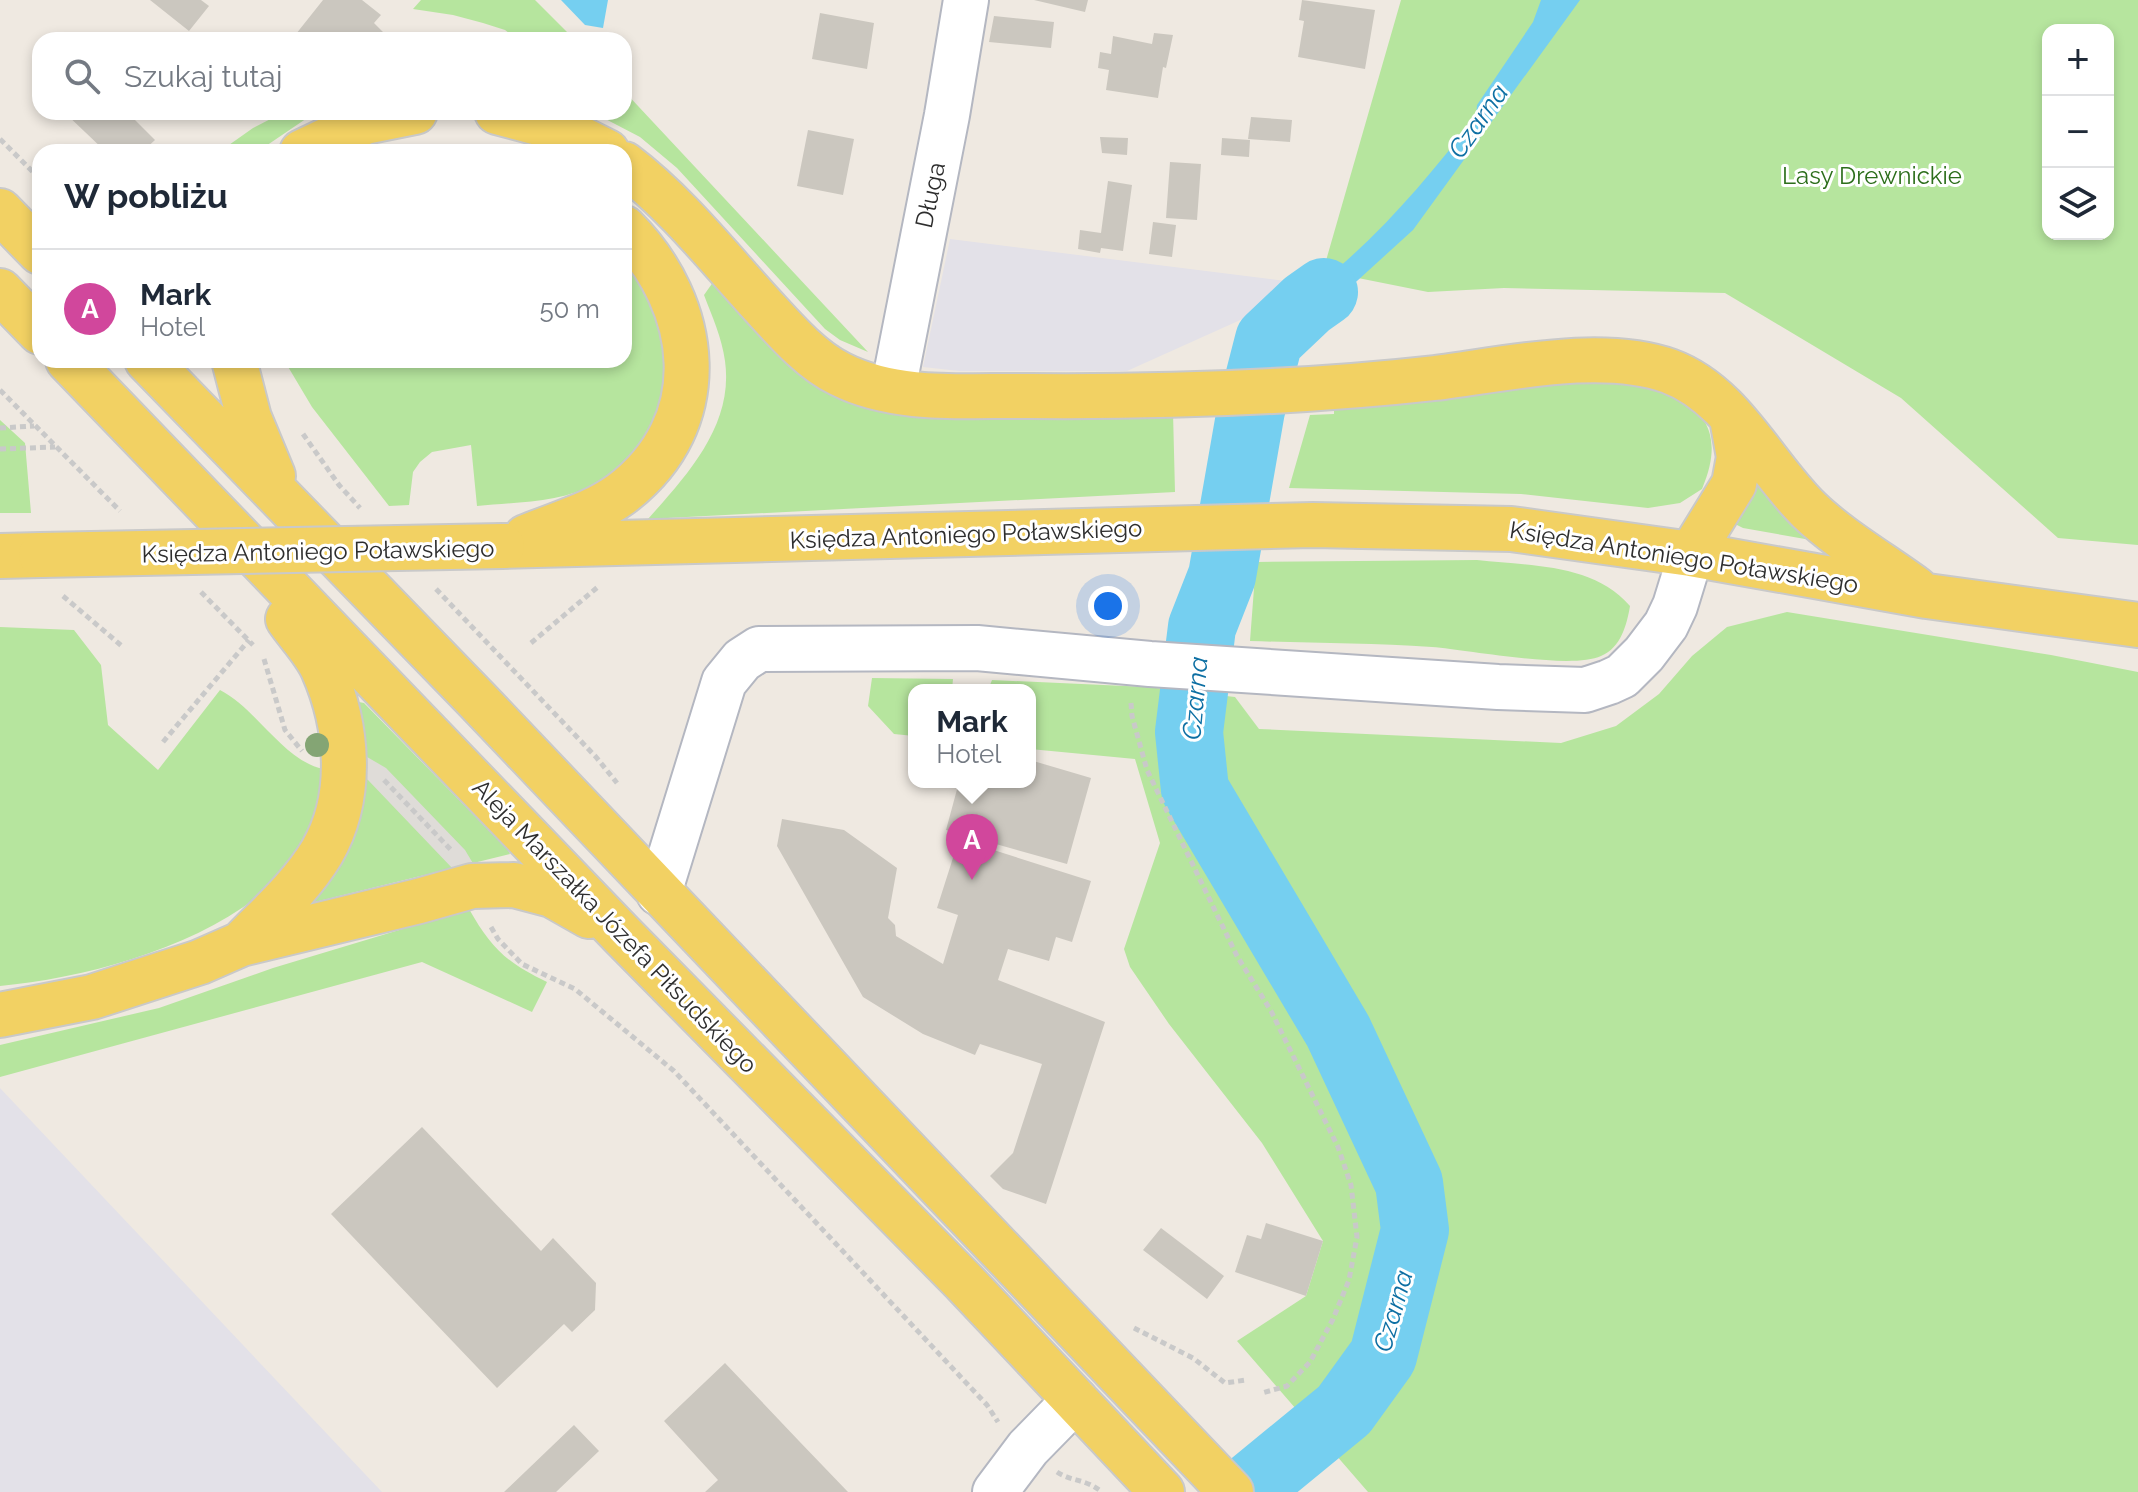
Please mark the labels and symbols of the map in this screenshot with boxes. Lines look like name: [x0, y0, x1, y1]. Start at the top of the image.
water label: Czarna: [1442, 78, 1514, 164]
street label: Długa: [909, 160, 951, 230]
park label: Lasy Drewnickie: [1782, 161, 1962, 190]
street label: Księdza Antoniego Poławskiego: [789, 513, 1143, 555]
street label: Księdza Antoniego Poławskiego: [1507, 515, 1861, 599]
street label: Księdza Antoniego Poławskiego: [141, 533, 495, 569]
your location: [1088, 586, 1128, 626]
water label: Czarna: [1176, 655, 1214, 741]
street label: Aleja Marszałka Józefa Piłsudskiego: [467, 773, 763, 1079]
pin: A: [946, 814, 998, 880]
water label: Czarna: [1367, 1267, 1419, 1355]

